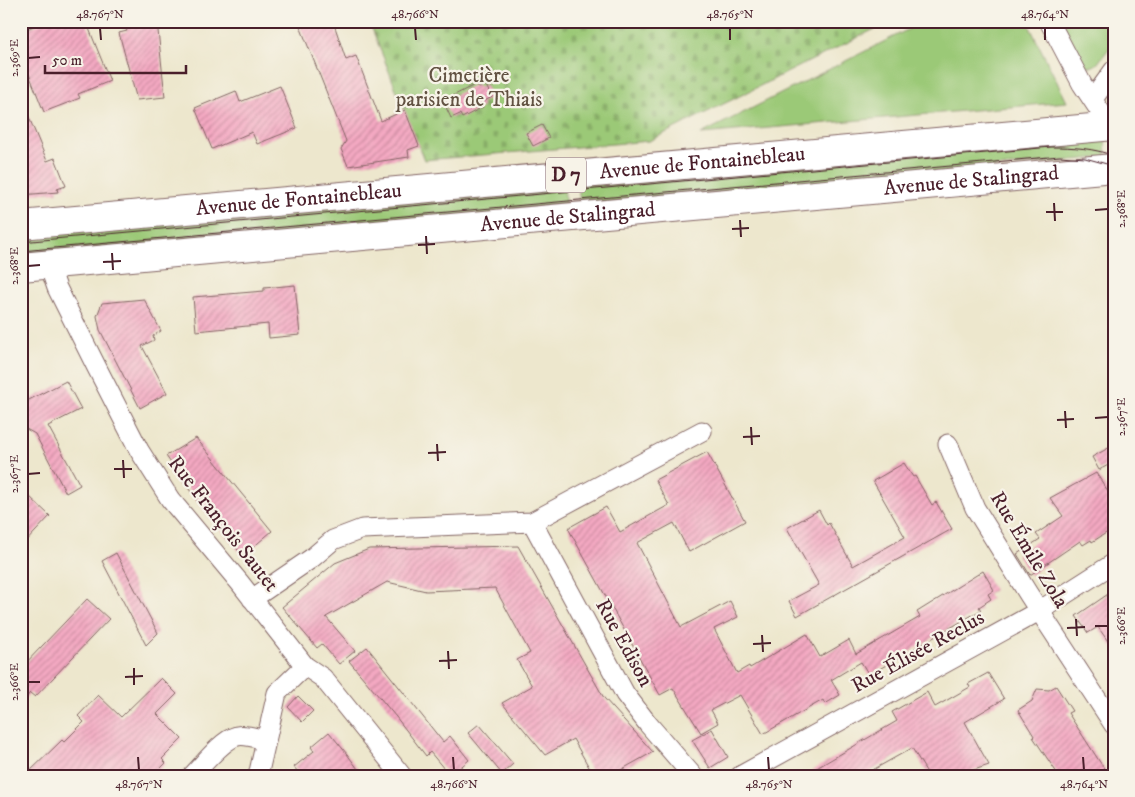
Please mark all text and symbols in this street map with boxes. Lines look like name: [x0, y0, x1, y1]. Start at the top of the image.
text: 48.767°N: [76, 7, 124, 22]
text: 48.766°N: [391, 7, 439, 22]
text: 48.765°N: [706, 7, 754, 22]
text: 48.764°N: [1021, 7, 1069, 22]
text: 2.369°E: [7, 39, 22, 77]
scale bar: [45, 42, 186, 74]
text: 50 m: [52, 51, 82, 70]
park label: Cimetière parisien de Thiais: [395, 63, 542, 113]
street label: Avenue de Fontainebleau: [598, 141, 806, 186]
road number: D 7: [546, 158, 586, 192]
street label: Avenue de Stalingrad: [882, 160, 1060, 202]
street label: Avenue de Fontainebleau: [195, 178, 403, 222]
text: 2.368°E: [1114, 190, 1129, 228]
street label: Avenue de Stalingrad: [479, 197, 657, 238]
text: 2.368°E: [7, 247, 22, 285]
text: 2.367°E: [1114, 397, 1129, 436]
street label: Rue François Sautet: [162, 451, 284, 597]
text: 2.367°E: [7, 454, 22, 493]
street label: Rue Émile Zola: [984, 486, 1075, 613]
street label: Rue Edison: [589, 595, 659, 691]
street label: Rue Élisée Reclus: [847, 604, 989, 699]
text: 2.366°E: [1114, 606, 1129, 645]
text: 2.366°E: [7, 662, 22, 701]
text: 48.767°N: [115, 777, 163, 792]
text: 48.766°N: [430, 777, 478, 792]
text: 48.765°N: [745, 777, 793, 792]
text: 48.764°N: [1060, 777, 1108, 792]

